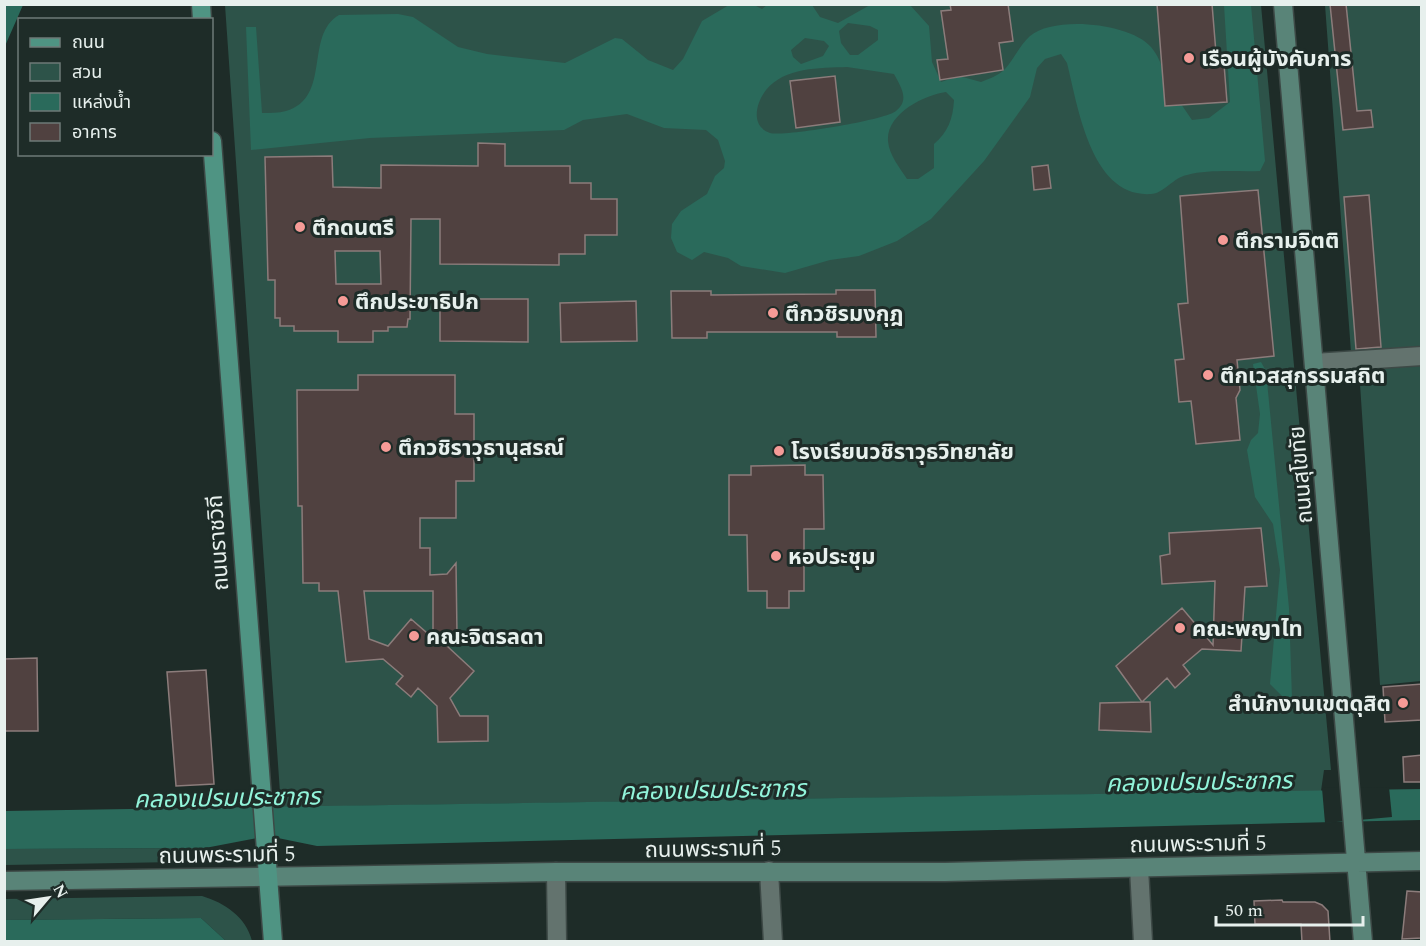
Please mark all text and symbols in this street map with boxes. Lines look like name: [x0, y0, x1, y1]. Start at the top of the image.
legend: [18, 18, 213, 156]
text: ถนน: [72, 29, 105, 56]
place label: เรือนผู้บังคับการ: [1201, 43, 1351, 76]
marker: เรือนผู้บังคับการ: [1182, 51, 1196, 65]
text: สวน: [72, 59, 102, 86]
text: แหล่งน้ำ: [72, 89, 131, 116]
text: อาคาร: [72, 119, 117, 146]
place label: ตึกดนตรี: [312, 212, 394, 245]
marker: ตึกดนตรี: [293, 220, 307, 234]
place label: ตึกรามจิตติ: [1235, 225, 1339, 258]
marker: ตึกรามจิตติ: [1216, 233, 1230, 247]
place label: ตึกประขาธิปก: [355, 286, 479, 319]
marker: ตึกประขาธิปก: [336, 294, 350, 308]
place label: ตึกวชิรมงกุฎ: [785, 298, 904, 331]
marker: ตึกวชิรมงกุฎ: [766, 306, 780, 320]
place label: ตึกเวสสุกรรมสถิต: [1220, 360, 1385, 393]
marker: ตึกเวสสุกรรมสถิต: [1201, 368, 1215, 382]
street label: ถนนสุโขทัย: [1281, 425, 1322, 525]
place label: ตึกวชิราวุธานุสรณ์: [398, 432, 564, 465]
place label: โรงเรียนวชิราวุธวิทยาลัย: [791, 436, 1014, 469]
marker: ตึกวชิราวุธานุสรณ์: [379, 440, 393, 454]
marker: โรงเรียนวชิราวุธวิทยาลัย: [772, 444, 786, 458]
street label: ถนนราชวิถี: [199, 494, 238, 592]
place label: หอประชุม: [788, 541, 875, 574]
marker: หอประชุม: [769, 549, 783, 563]
place label: คณะพญาไท: [1192, 613, 1303, 646]
place label: คณะจิตรลดา: [426, 621, 543, 654]
marker: คณะพญาไท: [1173, 621, 1187, 635]
marker: คณะจิตรลดา: [407, 629, 421, 643]
place label: สำนักงานเขตดุสิต: [1228, 688, 1391, 721]
marker: สำนักงานเขตดุสิต: [1396, 696, 1410, 710]
water label: คลองเปรมประชากร: [1106, 763, 1295, 803]
water label: คลองเปรมประชากร: [620, 771, 809, 811]
water label: คลองเปรมประชากร: [134, 779, 323, 819]
street label: ถนนพระรามที่ 5: [1129, 827, 1267, 862]
street label: ถนนพระรามที่ 5: [644, 832, 782, 867]
street label: ถนนพระรามที่ 5: [158, 838, 296, 873]
north arrow: [18, 868, 78, 928]
text: N: [47, 880, 74, 903]
scale bar: [1216, 889, 1363, 927]
text: 50 m: [1225, 897, 1263, 924]

